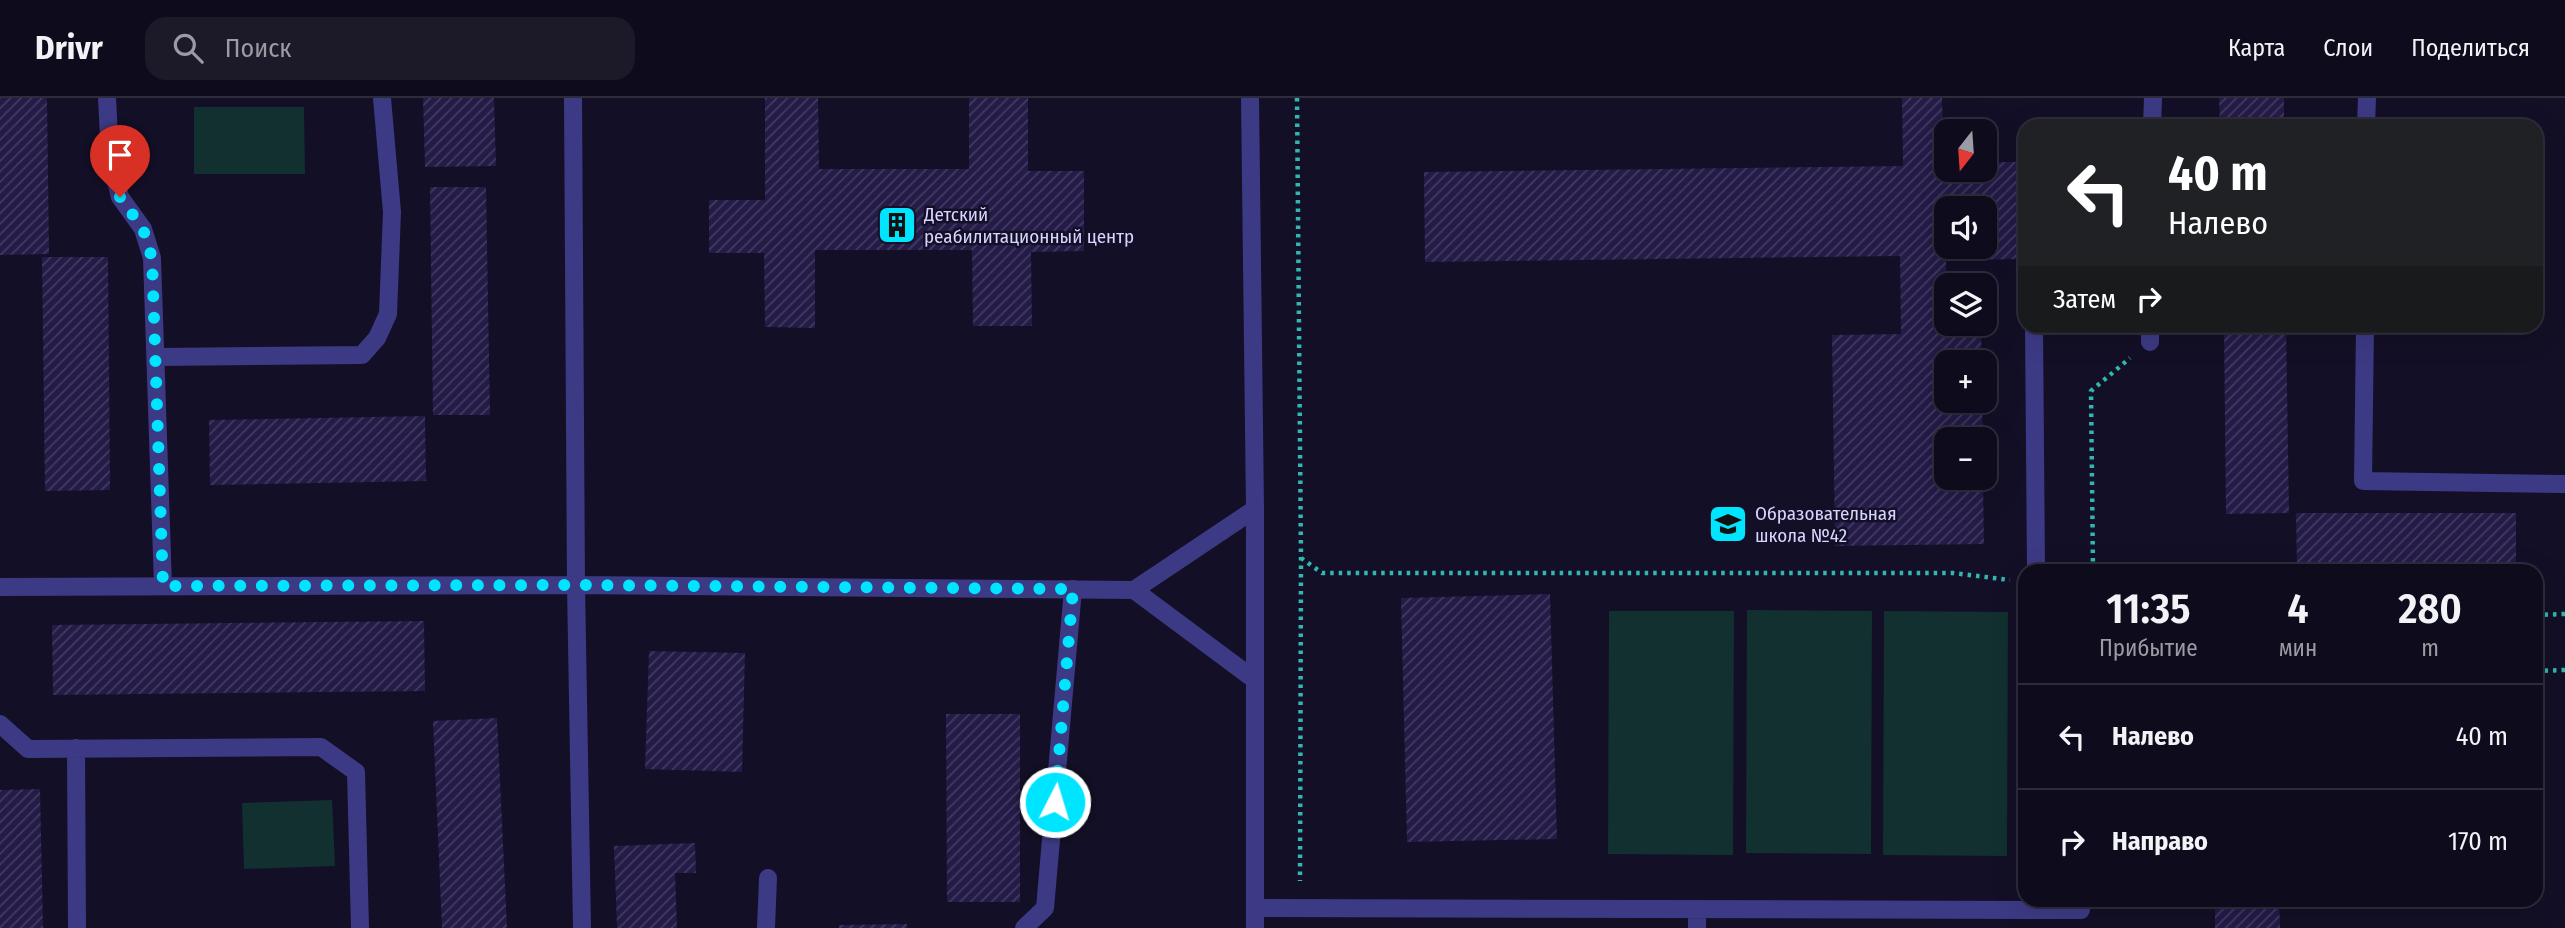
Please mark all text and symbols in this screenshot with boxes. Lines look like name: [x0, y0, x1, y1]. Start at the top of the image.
search box: [145, 17, 635, 80]
text: Drivr: [35, 28, 103, 68]
icon: search: [169, 29, 207, 67]
text: Поиск: [225, 33, 292, 64]
text: Карта: [2228, 34, 2285, 62]
text: Слои: [2323, 34, 2373, 62]
text: Поделиться: [2411, 34, 2530, 62]
north arrow: [1934, 119, 1997, 182]
map controls: [1934, 119, 1997, 490]
pin: [90, 125, 150, 197]
icon: arrive: [101, 136, 139, 174]
text: 40 m: [2168, 144, 2268, 203]
icon: left: [2053, 147, 2144, 238]
button: sound: [1934, 196, 1997, 259]
place label: Детский реабилитационный центр: [923, 203, 1134, 248]
building icon: Детский реабилитационный центр: [876, 204, 918, 246]
text: Налево: [2168, 204, 2268, 242]
button: layers: [1934, 273, 1997, 336]
icon: right: [2130, 280, 2168, 318]
text: Затем: [2053, 284, 2116, 315]
button: +: [1934, 350, 1997, 413]
button: −: [1934, 427, 1997, 490]
place label: Образовательная школа №42: [1755, 502, 1897, 547]
school or university icon: Образовательная школа №42: [1707, 503, 1749, 545]
text: 11:35: [2106, 584, 2190, 634]
text: 4: [2287, 584, 2309, 634]
text: 280: [2398, 584, 2462, 634]
text: Прибытие: [2099, 634, 2198, 662]
text: мин: [2279, 634, 2317, 662]
text: m: [2421, 634, 2439, 662]
icon: left: [2053, 718, 2091, 756]
text: Налево: [2112, 721, 2194, 752]
text: 40 m: [2456, 721, 2508, 752]
position arrow: [1018, 765, 1092, 839]
icon: right: [2053, 823, 2091, 861]
text: Направо: [2112, 826, 2208, 857]
text: 170 m: [2448, 826, 2508, 857]

